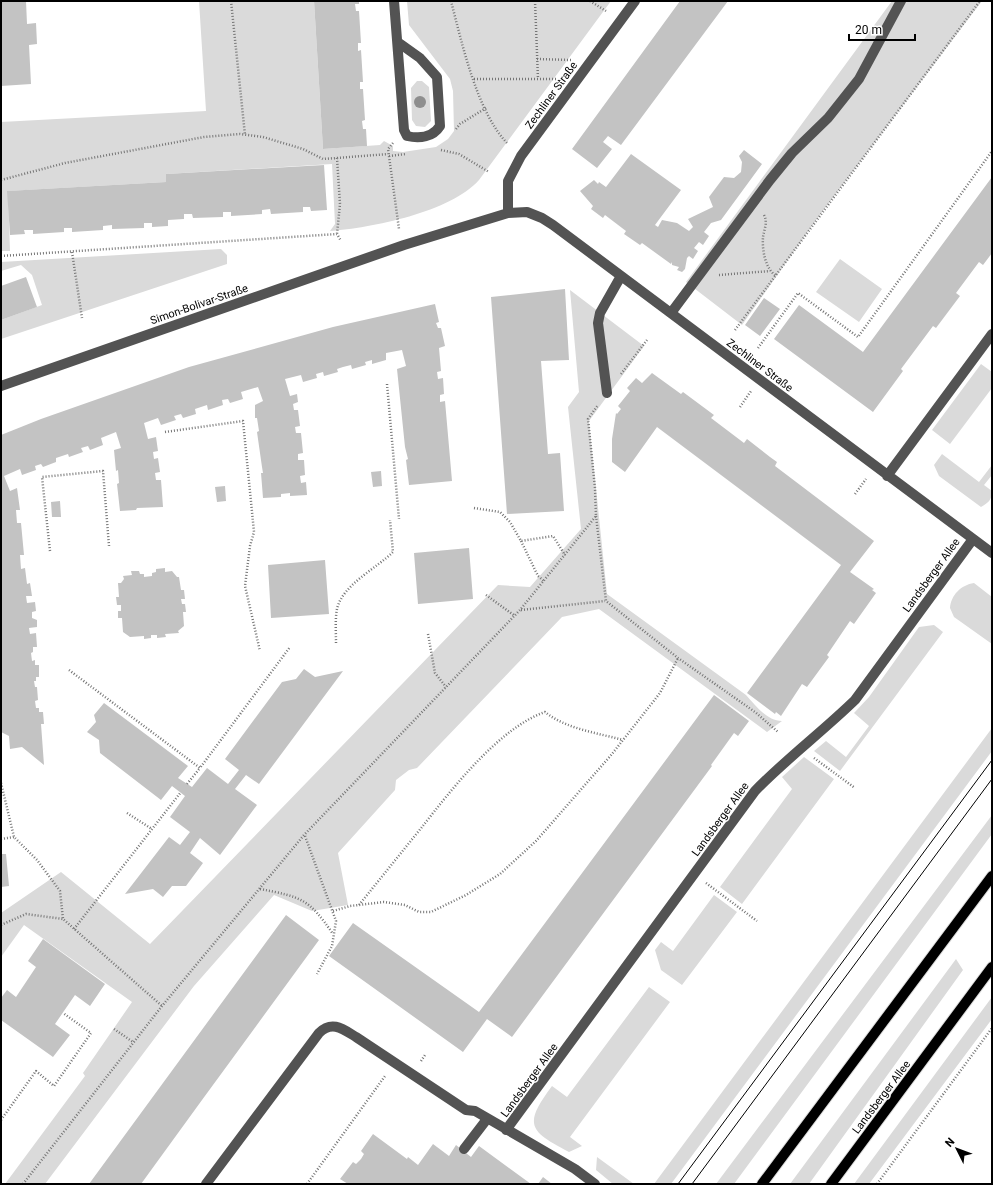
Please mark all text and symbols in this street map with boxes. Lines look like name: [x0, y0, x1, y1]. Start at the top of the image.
scale bar: [849, 16, 915, 42]
text: 20 m: [855, 23, 882, 37]
street label: Zechliner Straße: [523, 59, 580, 131]
street label: Simon-Bolivar-Straße: [148, 282, 250, 327]
street label: Zechliner Straße: [724, 336, 796, 395]
street label: Landsberger Allee: [900, 536, 963, 615]
street label: Landsberger Allee: [689, 780, 752, 859]
street label: Landsberger Allee: [498, 1041, 561, 1120]
street label: Landsberger Allee: [850, 1058, 913, 1136]
north arrow: [937, 1129, 977, 1169]
text: N: [943, 1135, 958, 1150]

